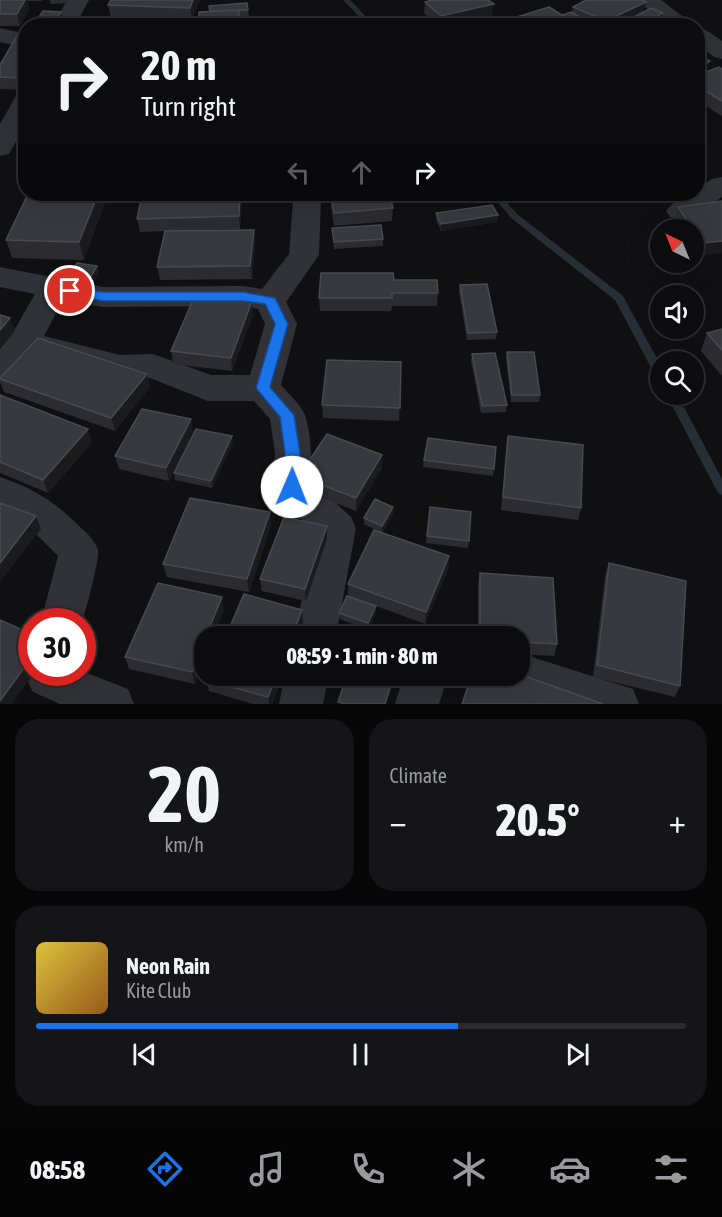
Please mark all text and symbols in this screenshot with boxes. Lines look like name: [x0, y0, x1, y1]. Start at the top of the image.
text: 20 m: [141, 41, 216, 89]
icon: right: [42, 42, 120, 120]
text: Turn right: [141, 91, 236, 122]
icon: left: [282, 156, 315, 189]
icon: ahead: [345, 156, 378, 189]
icon: right: [408, 156, 441, 189]
north arrow: [650, 219, 704, 273]
map controls: [650, 219, 704, 405]
pin: [44, 265, 95, 316]
icon: arrive: [53, 274, 86, 307]
button: sound: [650, 285, 704, 339]
button: search: [650, 351, 704, 405]
position arrow: [260, 455, 324, 519]
speed limit sign: 30: [18, 608, 96, 686]
text: 08:59 · 1 min · 80 m: [286, 643, 438, 669]
text: 20: [148, 749, 221, 839]
text: Climate: [390, 764, 447, 787]
text: 20.5°: [496, 794, 580, 846]
text: −: [390, 802, 407, 840]
text: +: [669, 802, 686, 840]
text: km/h: [164, 833, 204, 856]
text: Neon Rain: [126, 953, 210, 979]
text: Kite Club: [126, 979, 191, 1002]
icon: previous: [128, 1038, 161, 1071]
icon: pause: [344, 1038, 377, 1071]
icon: next: [561, 1038, 594, 1071]
icon: directions: [144, 1148, 186, 1190]
icon: music: [246, 1148, 288, 1190]
icon: phone: [347, 1148, 389, 1190]
icon: climate: [448, 1148, 490, 1190]
icon: car: [549, 1148, 591, 1190]
icon: filters: [650, 1148, 692, 1190]
text: 08:58: [30, 1154, 85, 1185]

